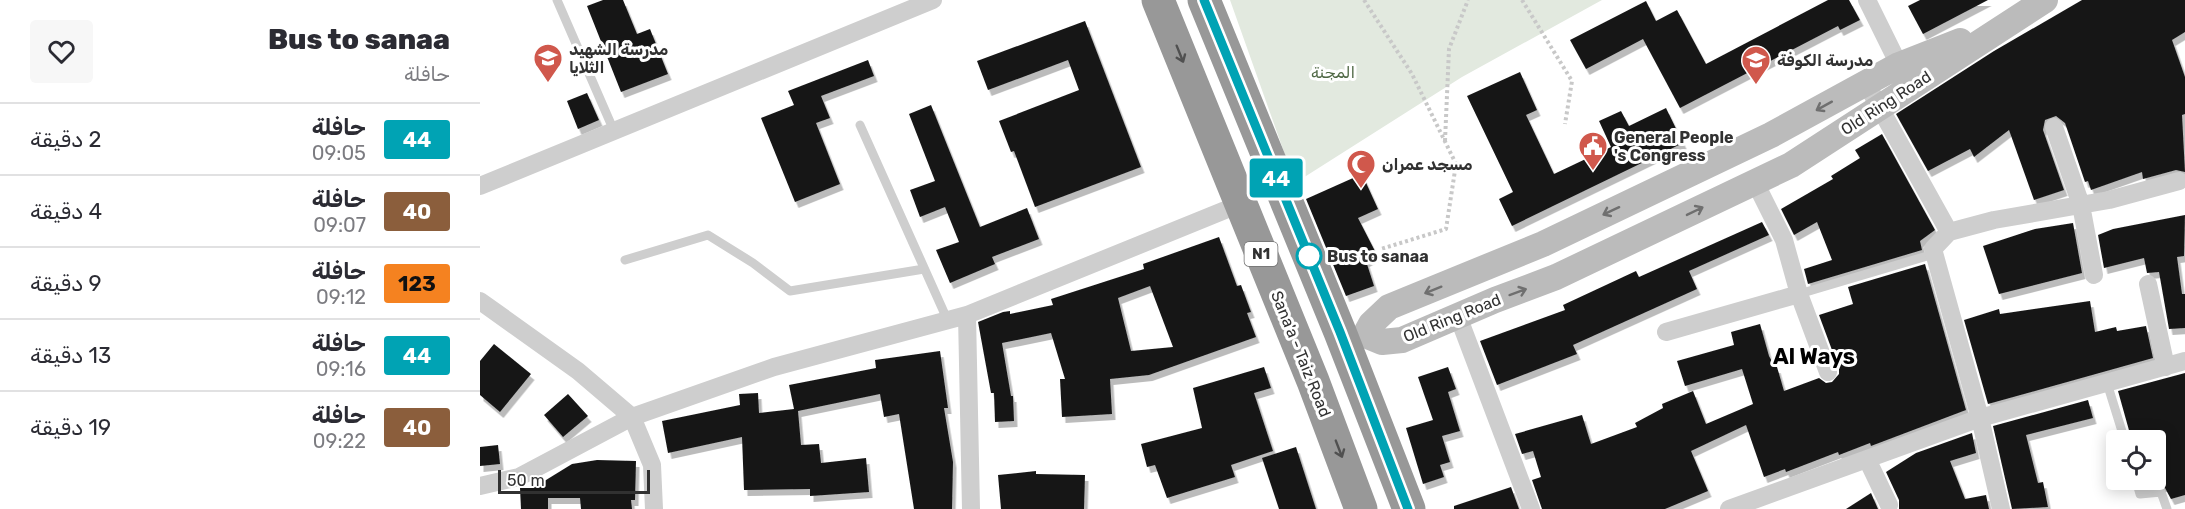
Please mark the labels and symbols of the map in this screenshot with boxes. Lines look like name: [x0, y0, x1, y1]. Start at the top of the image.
place label: مدرسة الشهيد الثلايا: [569, 40, 668, 77]
school or university icon: مدرسة الشهيد الثلايا: [532, 42, 564, 84]
one-way arrow: [1175, 44, 1186, 63]
school or university icon: مدرسة الكوفة: [1740, 44, 1772, 86]
place label: مدرسة الكوفة: [1777, 51, 1873, 70]
park label: المجنة: [1311, 63, 1355, 82]
street label: Old Ring Road: [1837, 67, 1935, 139]
one-way arrow: [1816, 100, 1833, 112]
place label: General People 's Congress: [1614, 128, 1734, 165]
public building icon: General People 's Congress: [1577, 130, 1609, 172]
mosque icon: مسجد عمران: [1345, 148, 1377, 190]
place label: مسجد عمران: [1382, 155, 1473, 174]
line badge: 44: [1249, 158, 1303, 198]
one-way arrow: [1685, 204, 1703, 216]
one-way arrow: [1603, 206, 1621, 218]
road number: N1: [1244, 242, 1278, 266]
marker: Bus to sanaa: [1296, 243, 1322, 269]
place label: Bus to sanaa: [1327, 247, 1429, 266]
one-way arrow: [1424, 285, 1443, 296]
one-way arrow: [1508, 285, 1526, 296]
street label: Sana'a - Taiz Road: [1267, 288, 1335, 420]
street label: Old Ring Road: [1400, 290, 1504, 346]
district label: Al Ways: [1773, 343, 1855, 370]
one-way arrow: [1334, 440, 1345, 458]
scale bar: [498, 467, 650, 494]

